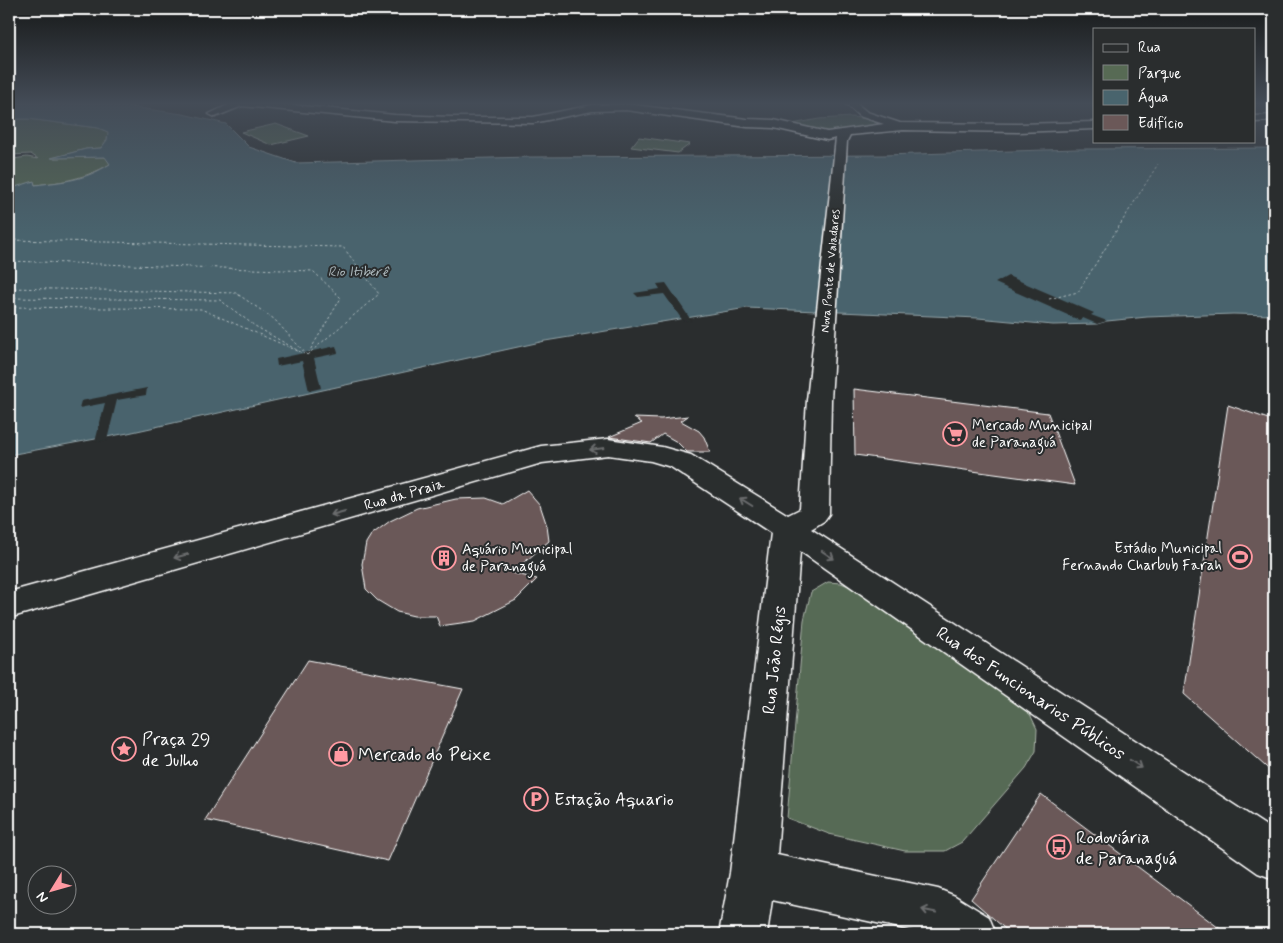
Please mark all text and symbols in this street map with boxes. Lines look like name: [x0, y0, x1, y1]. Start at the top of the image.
legend: [1093, 28, 1256, 142]
text: Rua: [1138, 38, 1161, 58]
text: Parque: [1138, 64, 1181, 84]
text: Água: [1138, 87, 1168, 108]
text: Edifício: [1138, 114, 1183, 134]
street label: Nova Ponte de Valadares: [818, 208, 844, 334]
water label: Rio Itiberê: [328, 263, 390, 281]
place label: Mercado Municipal de Paranaguá: [972, 416, 1092, 454]
supermarket icon: Mercado Municipal de Paranaguá: [942, 421, 968, 447]
one-way arrow: [589, 444, 605, 454]
street label: Rua da Praia: [362, 474, 448, 516]
one-way arrow: [739, 497, 753, 507]
one-way arrow: [330, 508, 346, 518]
place label: Estádio Municipal Fernando Charbub Farah: [1062, 539, 1222, 576]
place label: Aquário Municipal de Paranaguá: [462, 540, 573, 578]
sports icon: Estádio Municipal Fernando Charbub Farah: [1227, 544, 1253, 570]
building icon: Aquário Municipal de Paranaguá: [431, 545, 457, 571]
one-way arrow: [821, 550, 835, 560]
one-way arrow: [174, 552, 190, 562]
street label: Rua João Régis: [757, 605, 793, 716]
street label: Rua dos Funcionarios Públicos: [931, 621, 1130, 766]
place label: Praça 29 de Julho: [142, 728, 210, 773]
place icon: Praça 29 de Julho: [111, 736, 137, 762]
shop icon: Mercado do Peixe: [328, 741, 354, 767]
place label: Mercado do Peixe: [358, 743, 491, 767]
one-way arrow: [1129, 759, 1143, 769]
parking icon: Estação Aquario: [523, 786, 549, 812]
place label: Estação Aquario: [554, 788, 674, 812]
place label: Rodoviária de Paranaguá: [1076, 826, 1177, 873]
bus stop icon: Rodoviária de Paranaguá: [1046, 834, 1072, 860]
north arrow: [28, 866, 78, 916]
text: N: [32, 888, 52, 906]
one-way arrow: [921, 906, 937, 915]

